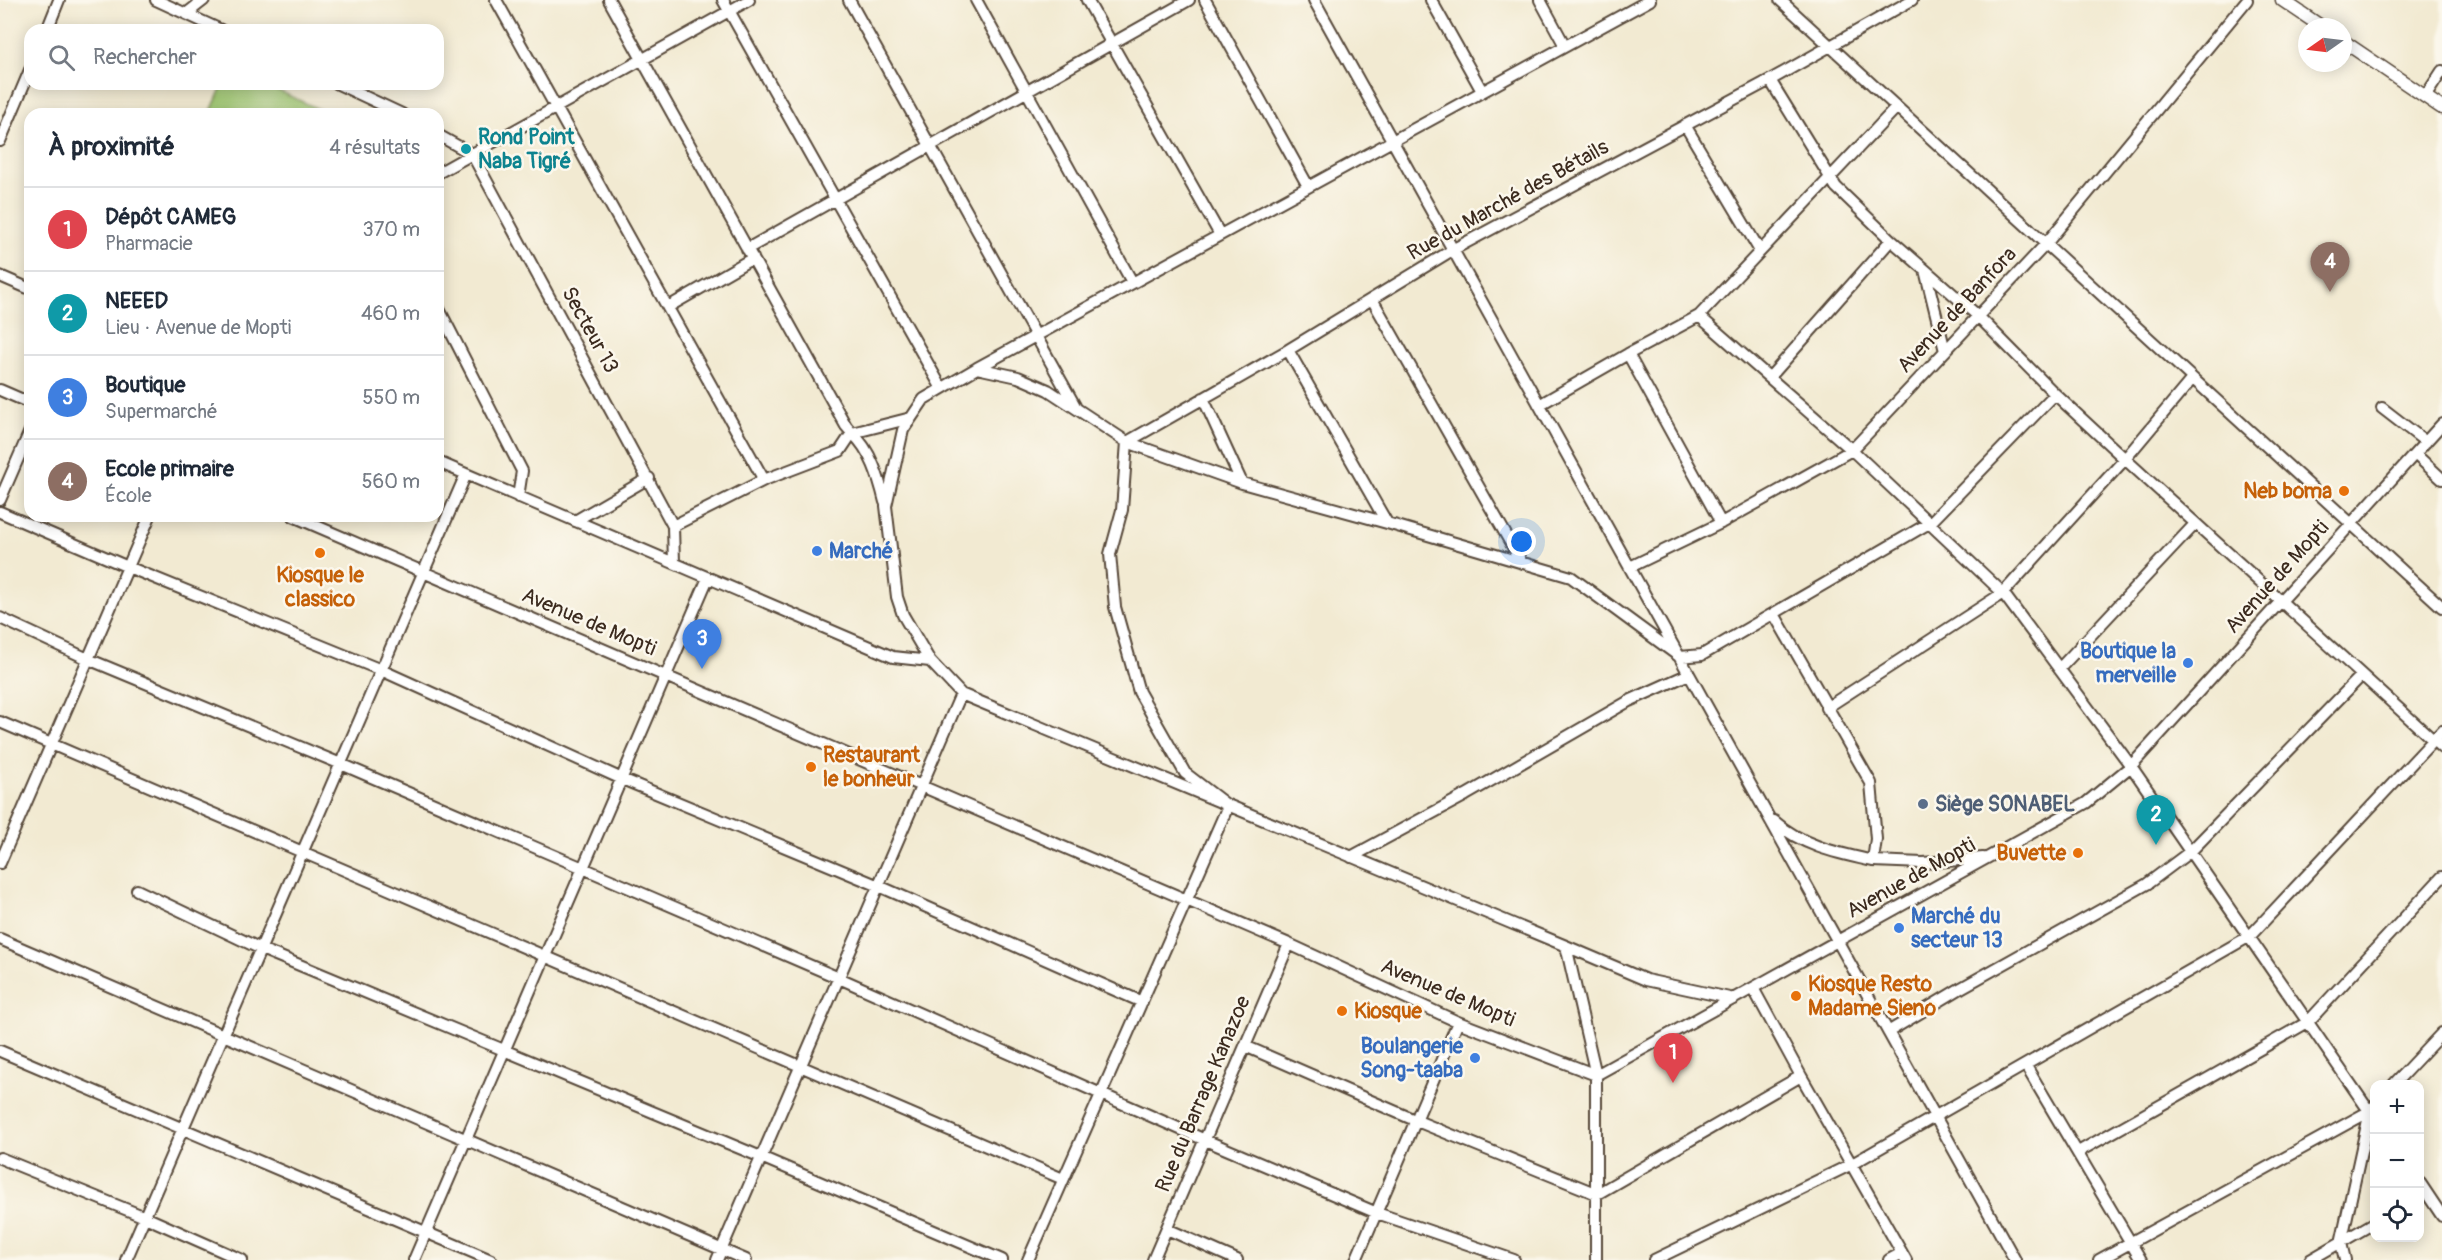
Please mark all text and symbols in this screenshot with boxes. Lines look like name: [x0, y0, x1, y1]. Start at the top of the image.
north arrow: [2298, 18, 2352, 72]
search box: [24, 24, 444, 90]
icon: search: [45, 41, 78, 74]
text: Rechercher: [93, 43, 197, 71]
place label: Rond Point Naba Tigré: [478, 124, 575, 175]
text: À proximité: [48, 131, 175, 163]
street label: Rue du Marché des Bétails: [1403, 133, 1614, 267]
text: 4 résultats: [329, 135, 420, 160]
marker: Rond Point Naba Tigré: [459, 142, 473, 156]
text: Dépôt CAMEG: [105, 203, 236, 231]
text: 1: [64, 217, 71, 242]
text: 370 m: [363, 217, 420, 242]
text: Pharmacie: [105, 231, 193, 256]
street label: Avenue de Banfora: [1891, 241, 2023, 379]
pin: 4: [2310, 242, 2350, 292]
street label: Secteur 13: [555, 282, 625, 378]
text: NEEED: [105, 287, 168, 315]
text: 2: [62, 301, 73, 326]
text: 460 m: [361, 301, 420, 326]
text: Lieu · Avenue de Mopti: [105, 315, 291, 340]
text: Boutique: [105, 371, 185, 399]
text: 3: [62, 385, 73, 410]
text: 550 m: [363, 385, 420, 410]
text: Supermarché: [105, 399, 218, 424]
text: Ecole primaire: [105, 455, 234, 483]
text: 4: [62, 469, 73, 494]
text: 560 m: [362, 469, 420, 494]
place label: Neb boma: [2243, 478, 2332, 505]
text: École: [105, 483, 152, 508]
marker: Neb boma: [2337, 484, 2351, 498]
street label: Avenue de Mopti: [2219, 515, 2335, 639]
your location: [1507, 527, 1536, 556]
place label: Marché: [829, 538, 893, 565]
marker: Marché: [810, 544, 824, 558]
marker: Kiosque le classico: [313, 546, 327, 560]
place label: Kiosque le classico: [276, 562, 365, 613]
street label: Avenue de Mopti: [518, 582, 660, 663]
pin: 3: [682, 620, 722, 669]
place label: Boutique la merveille: [2080, 638, 2177, 689]
marker: Boutique la merveille: [2181, 656, 2195, 670]
place label: Restaurant le bonheur: [823, 742, 921, 793]
marker: Restaurant le bonheur: [804, 760, 818, 774]
place label: Siège SONABEL: [1935, 791, 2075, 818]
pin: 2: [2136, 796, 2176, 845]
marker: Siège SONABEL: [1916, 797, 1930, 811]
street label: Avenue de Mopti: [1842, 831, 1980, 925]
place label: Buvette: [1996, 840, 2067, 867]
marker: Buvette: [2071, 846, 2085, 860]
place label: Marché du secteur 13: [1911, 903, 2003, 954]
marker: Marché du secteur 13: [1892, 921, 1906, 935]
street label: Avenue de Mopti: [1377, 953, 1519, 1034]
place label: Kiosque Resto Madame Sieno: [1808, 971, 1937, 1022]
marker: Kiosque Resto Madame Sieno: [1789, 989, 1803, 1003]
street label: Rue du Barrage Kanazoe: [1149, 991, 1257, 1196]
place label: Kiosque: [1354, 998, 1422, 1025]
marker: Kiosque: [1335, 1004, 1349, 1018]
place label: Boulangerie Song-taaba: [1360, 1033, 1464, 1084]
pin: 1: [1654, 1034, 1692, 1083]
marker: Boulangerie Song-taaba: [1468, 1051, 1482, 1065]
map controls: [2370, 1080, 2424, 1242]
button: +: [2370, 1080, 2424, 1134]
button: −: [2370, 1134, 2424, 1188]
button: locate: [2370, 1188, 2424, 1242]

